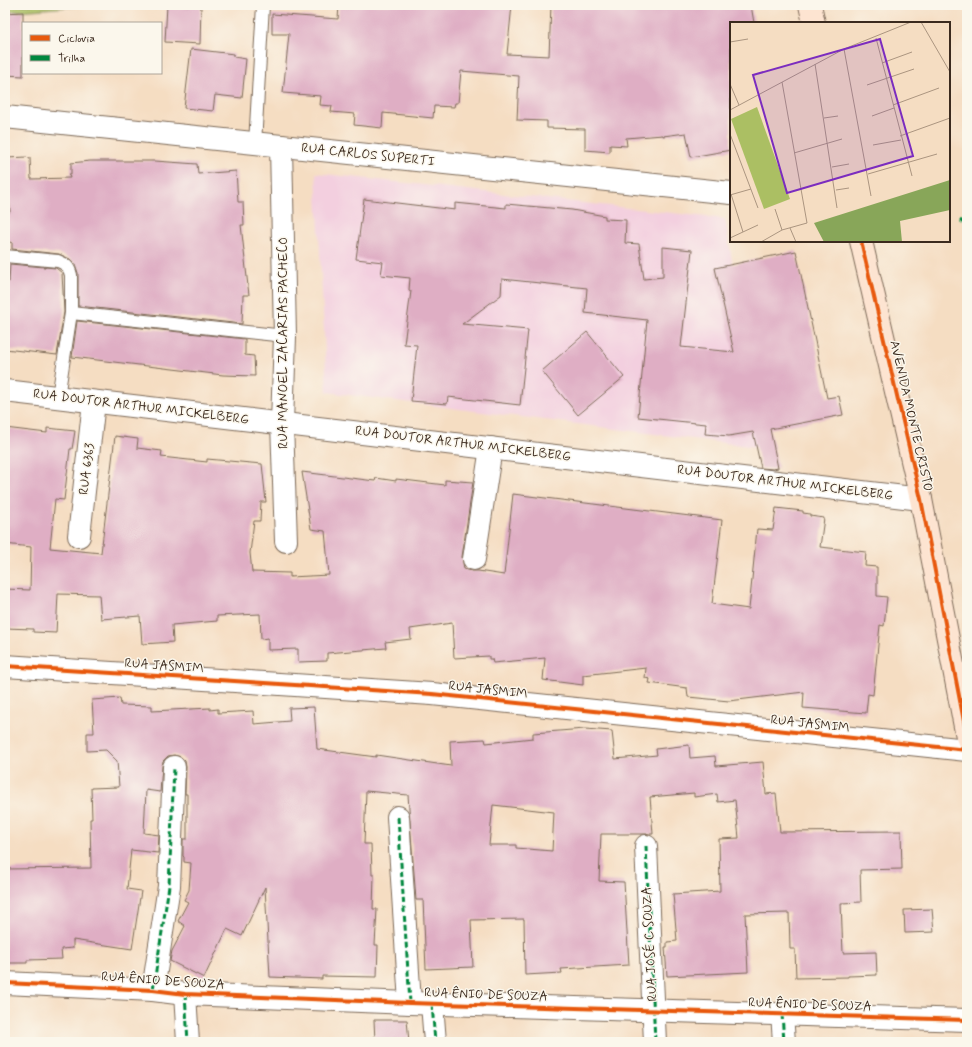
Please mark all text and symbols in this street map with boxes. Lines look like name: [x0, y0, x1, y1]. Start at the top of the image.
legend: [22, 22, 162, 74]
inset map: [730, 22, 950, 242]
text: Ciclovia: [58, 31, 95, 47]
text: Trilha: [58, 51, 85, 67]
street label: RUA CARLOS SUPERTI: [300, 140, 436, 170]
street label: RUA MANOEL ZACARIAS PACHECO: [275, 237, 292, 449]
street label: AVENIDA MONTE CRISTO: [885, 339, 937, 493]
street label: RUA DOUTOR ARTHUR MICKELBERG: [32, 385, 250, 429]
street label: RUA DOUTOR ARTHUR MICKELBERG: [354, 422, 572, 466]
street label: RUA 6363: [75, 442, 99, 496]
street label: RUA DOUTOR ARTHUR MICKELBERG: [676, 461, 894, 505]
street label: RUA JASMIM: [124, 655, 204, 677]
street label: RUA JASMIM: [448, 677, 528, 703]
street label: RUA JASMIM: [770, 711, 850, 737]
street label: RUA JOSÉ C SOUZA: [638, 886, 661, 1002]
street label: RUA ÊNIO DE SOUZA: [101, 967, 225, 994]
street label: RUA ÊNIO DE SOUZA: [424, 983, 548, 1006]
street label: RUA ÊNIO DE SOUZA: [748, 993, 872, 1016]

